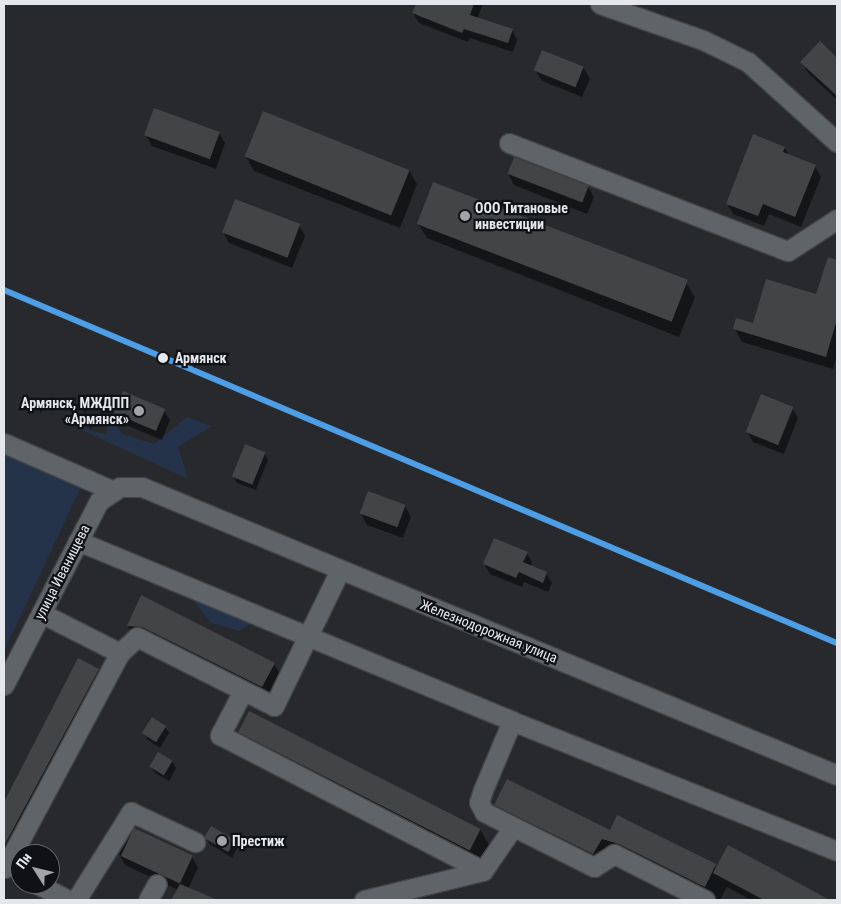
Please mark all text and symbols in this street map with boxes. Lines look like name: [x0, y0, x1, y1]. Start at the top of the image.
place label: ООО Титановые инвестиции: [475, 200, 568, 232]
marker: ООО Титановые инвестиции: [459, 210, 471, 222]
marker: Армянск: [155, 350, 171, 366]
place label: Армянск: [175, 350, 227, 366]
place label: Армянск, МЖДПП «Армянск»: [21, 395, 129, 428]
marker: Армянск, МЖДПП «Армянск»: [133, 405, 145, 417]
street label: улица Иванищева: [31, 522, 93, 622]
street label: Железнодорожная улица: [418, 596, 560, 666]
place label: Престиж: [232, 833, 285, 849]
marker: Престиж: [216, 835, 228, 847]
north arrow: [10, 844, 60, 894]
text: Пн: [13, 850, 35, 872]

